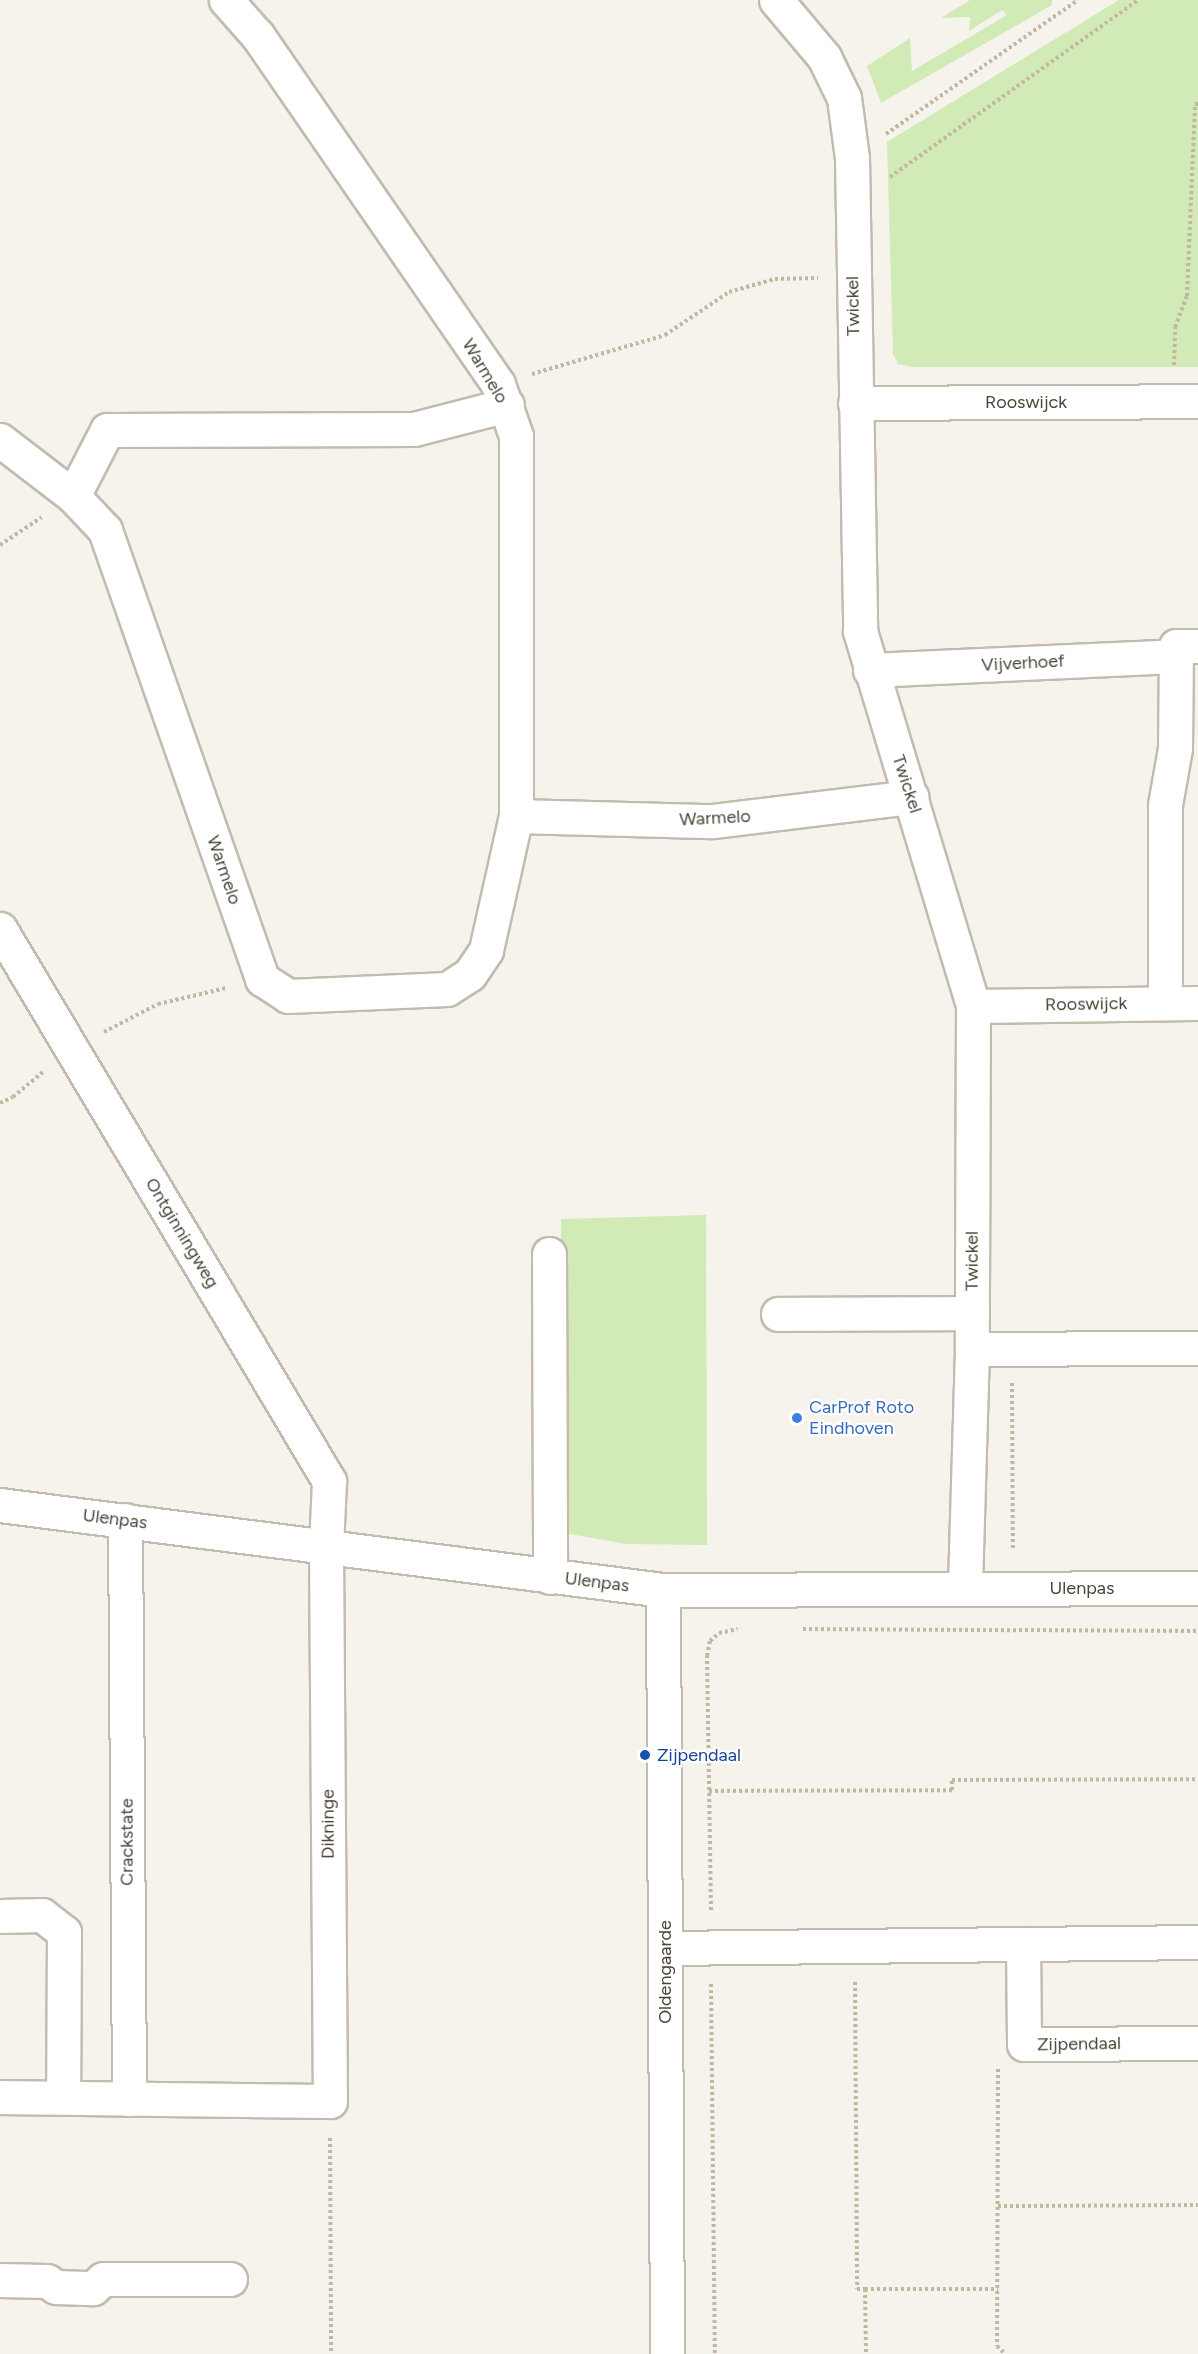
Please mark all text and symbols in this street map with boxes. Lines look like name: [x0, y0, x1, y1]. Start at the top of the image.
street label: Twickel: [842, 276, 864, 336]
street label: Warmelo: [457, 335, 513, 407]
street label: Rooswijck: [985, 391, 1067, 413]
street label: Vijverhoef: [981, 650, 1065, 676]
street label: Twickel: [887, 752, 927, 816]
street label: Warmelo: [679, 805, 751, 831]
street label: Warmelo: [202, 833, 246, 907]
street label: Rooswijck: [1045, 992, 1127, 1016]
street label: Ontginningweg: [141, 1174, 223, 1292]
street label: Twickel: [961, 1231, 983, 1291]
place label: CarProf Roto Eindhoven: [809, 1397, 914, 1440]
marker: CarProf Roto Eindhoven: [790, 1411, 804, 1425]
street label: Ulenpas: [82, 1504, 148, 1534]
street label: Ulenpas: [564, 1567, 630, 1597]
street label: Ulenpas: [1050, 1577, 1114, 1599]
place label: Zijpendaal: [657, 1744, 741, 1766]
marker: Zijpendaal: [638, 1748, 652, 1762]
street label: Dikninge: [317, 1789, 339, 1859]
street label: Crackstate: [116, 1798, 138, 1886]
street label: Oldengaarde: [654, 1920, 676, 2024]
street label: Zijpendaal: [1037, 2032, 1121, 2056]

